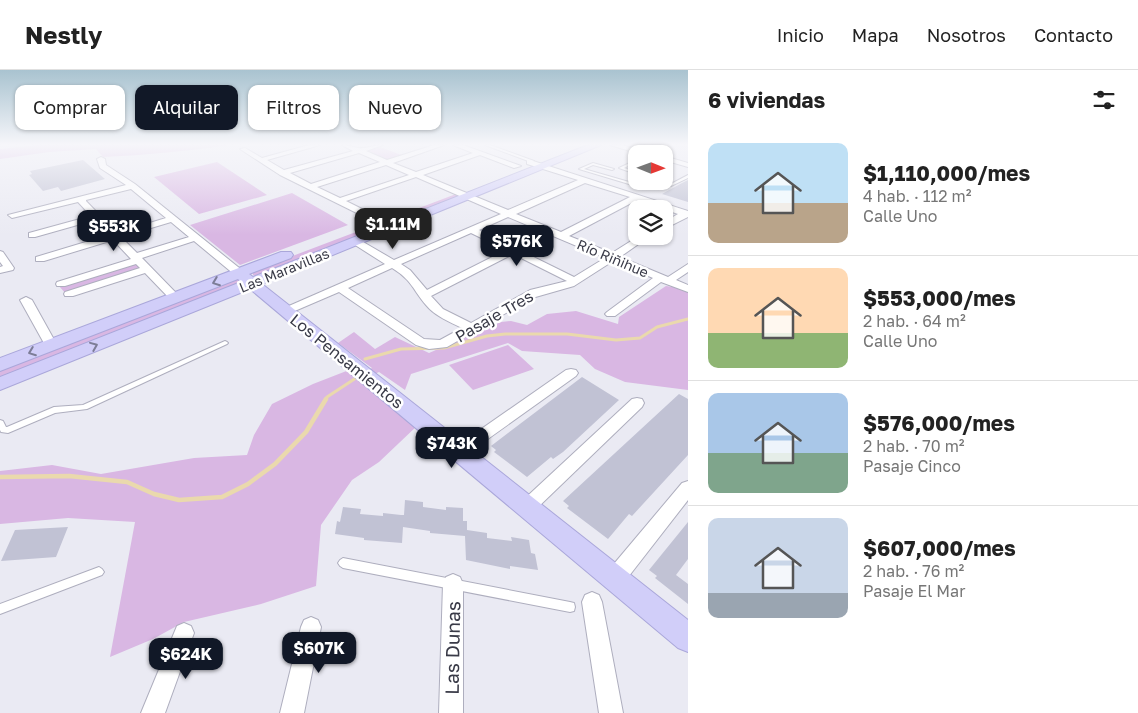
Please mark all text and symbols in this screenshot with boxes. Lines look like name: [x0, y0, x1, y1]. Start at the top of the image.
text: Nestly: [25, 20, 102, 49]
text: Inicio: [777, 24, 824, 46]
text: Mapa: [852, 24, 899, 46]
text: Nosotros: [927, 24, 1006, 46]
text: Contacto: [1034, 24, 1113, 46]
chip: Comprar: [15, 85, 125, 130]
chip: Alquilar: [135, 85, 238, 130]
chip: Filtros: [248, 85, 339, 130]
chip: Nuevo: [349, 85, 441, 130]
icon: filters: [1090, 86, 1118, 114]
text: 6 viviendas: [708, 87, 825, 113]
north arrow: [628, 145, 672, 190]
map controls: [628, 145, 673, 245]
text: $1,110,000/mes: [863, 160, 1030, 186]
icon: home: [748, 163, 808, 223]
text: 4 hab. · 112 m²: [863, 186, 971, 206]
button: layers: [628, 200, 673, 245]
text: Calle Uno: [863, 206, 937, 226]
pin: $1.11M: [352, 208, 434, 250]
pin: $553K: [79, 210, 149, 252]
text: $1.11M: [366, 214, 420, 234]
text: $553K: [88, 216, 140, 236]
pin: $576K: [482, 224, 552, 267]
text: $576K: [492, 231, 542, 251]
street label: Río Riñihue: [575, 235, 651, 281]
street label: Las Maravillas: [236, 244, 332, 296]
one-way arrow: [213, 276, 221, 286]
text: $553,000/mes: [863, 285, 1016, 311]
street label: Pasaje Tres: [451, 286, 537, 346]
icon: home: [748, 288, 808, 348]
street label: Los Pensamientos: [286, 309, 408, 413]
text: 2 hab. · 64 m²: [863, 311, 966, 331]
text: Calle Uno: [863, 331, 937, 351]
one-way arrow: [89, 342, 98, 352]
one-way arrow: [28, 346, 37, 357]
text: $576,000/mes: [863, 410, 1015, 436]
icon: home: [748, 413, 808, 473]
pin: $743K: [417, 426, 487, 469]
text: $743K: [427, 433, 477, 453]
text: 2 hab. · 70 m²: [863, 436, 965, 456]
text: Pasaje Cinco: [863, 456, 961, 476]
text: $607,000/mes: [863, 535, 1016, 561]
icon: home: [748, 538, 808, 598]
text: 2 hab. · 76 m²: [863, 561, 964, 581]
text: Pasaje El Mar: [863, 581, 965, 601]
street label: Las Dunas: [440, 601, 464, 695]
pin: $607K: [284, 632, 354, 674]
pin: $624K: [151, 638, 221, 680]
text: $607K: [293, 638, 345, 658]
text: $624K: [160, 644, 212, 664]

